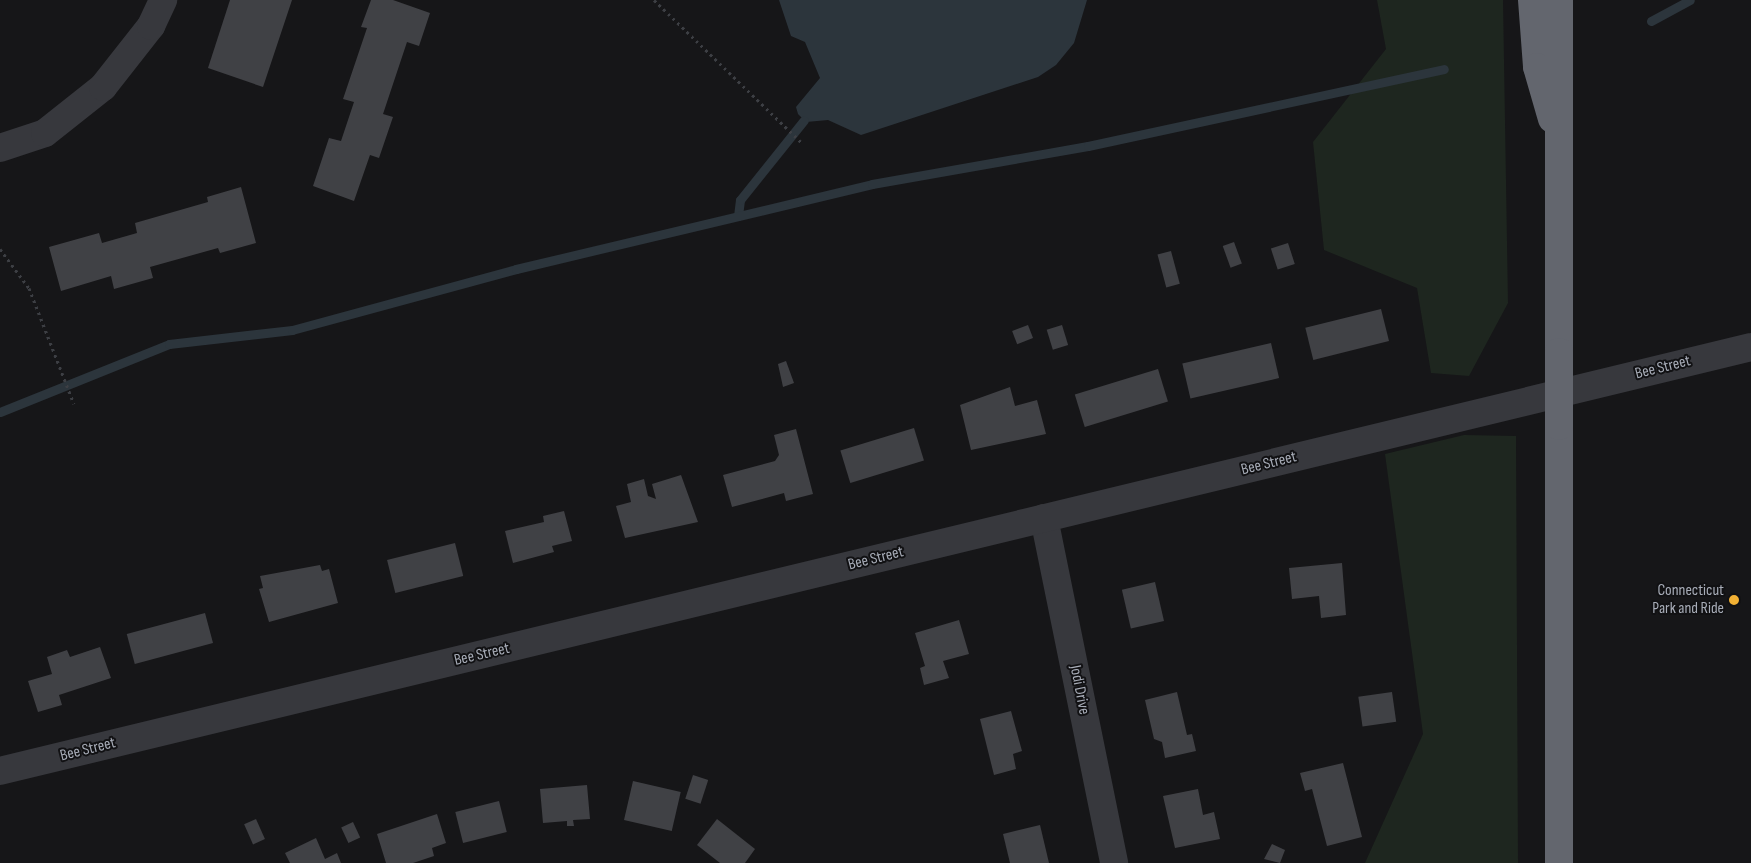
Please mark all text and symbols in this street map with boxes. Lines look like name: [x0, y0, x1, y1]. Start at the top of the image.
street label: Bee Street: [1633, 352, 1693, 384]
street label: Bee Street: [1239, 448, 1299, 480]
street label: Bee Street: [846, 543, 906, 575]
place label: Connecticut Park and Ride: [1652, 581, 1724, 619]
marker: Connecticut Park and Ride: [1728, 594, 1740, 606]
street label: Bee Street: [452, 639, 512, 671]
street label: Jodi Drive: [1065, 664, 1093, 716]
street label: Bee Street: [58, 734, 118, 766]

